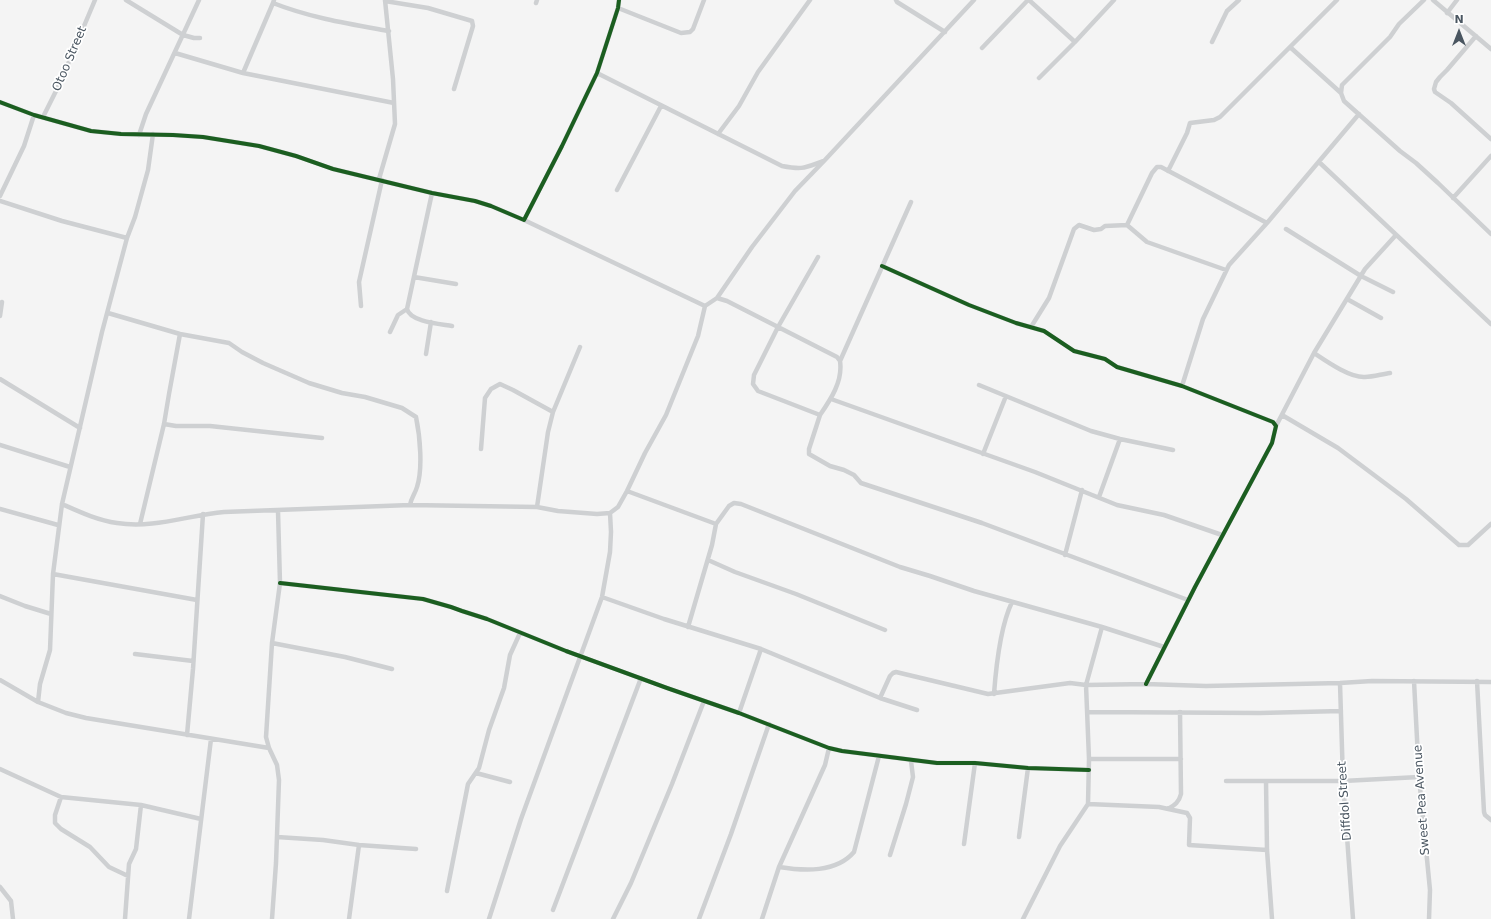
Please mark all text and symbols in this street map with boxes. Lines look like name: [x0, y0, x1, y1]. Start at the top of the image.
north arrow: [1439, 12, 1479, 52]
text: N: [1454, 13, 1464, 26]
street label: Otoo Street: [50, 24, 90, 94]
street label: Sweet Pea Avenue: [1411, 744, 1433, 856]
street label: Diffdol Street: [1335, 761, 1355, 841]

